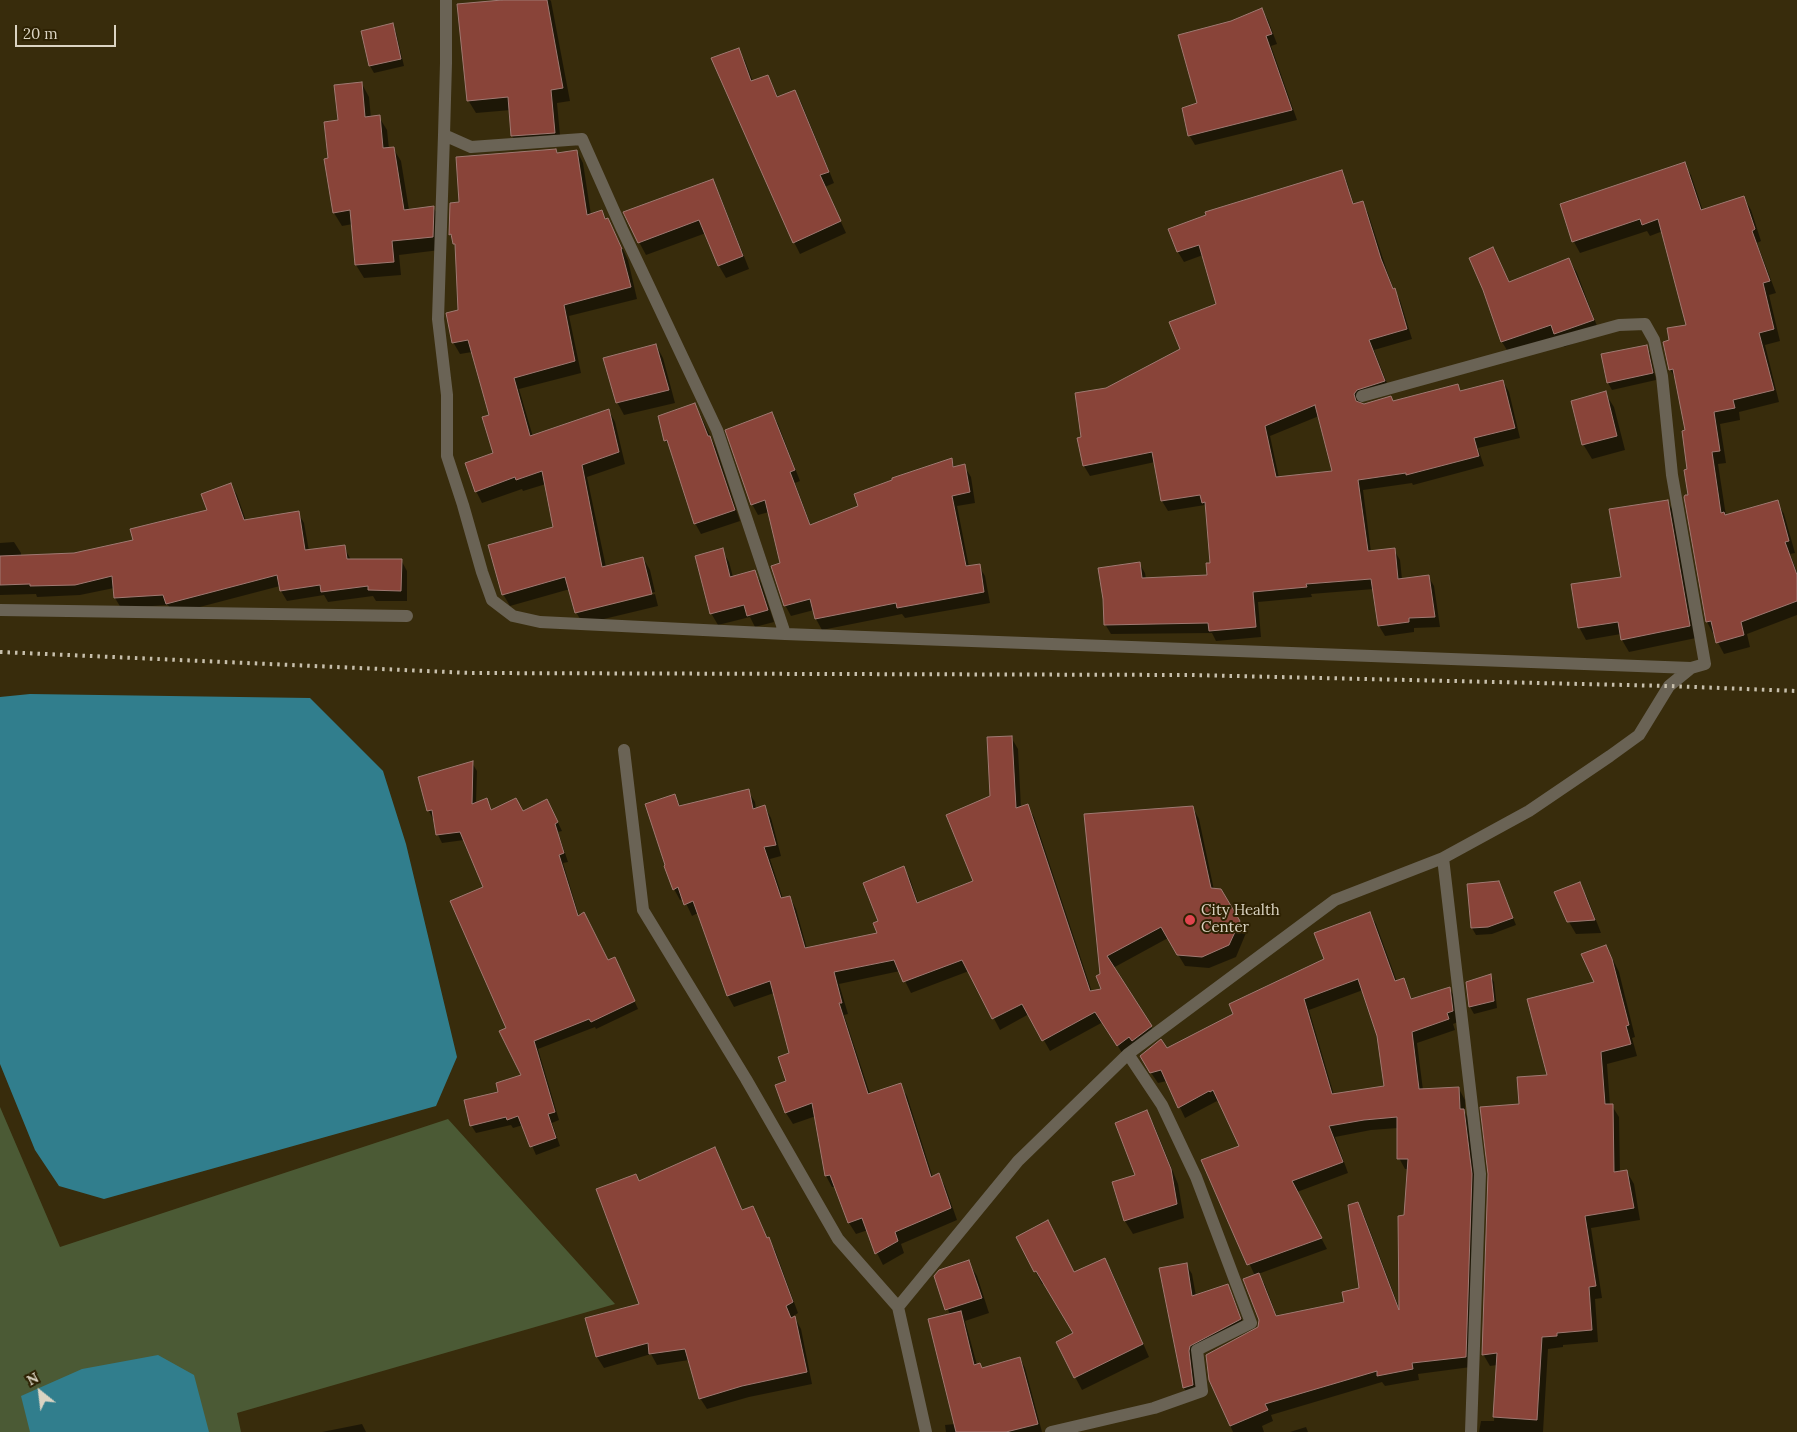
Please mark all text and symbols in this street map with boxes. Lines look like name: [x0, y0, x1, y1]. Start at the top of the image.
scale bar: [18, 15, 119, 47]
text: 20 m: [23, 24, 58, 43]
place label: City Health Center: [1201, 902, 1280, 937]
marker: City Health Center: [1183, 913, 1197, 927]
north arrow: [15, 1367, 65, 1417]
text: N: [24, 1368, 42, 1389]

